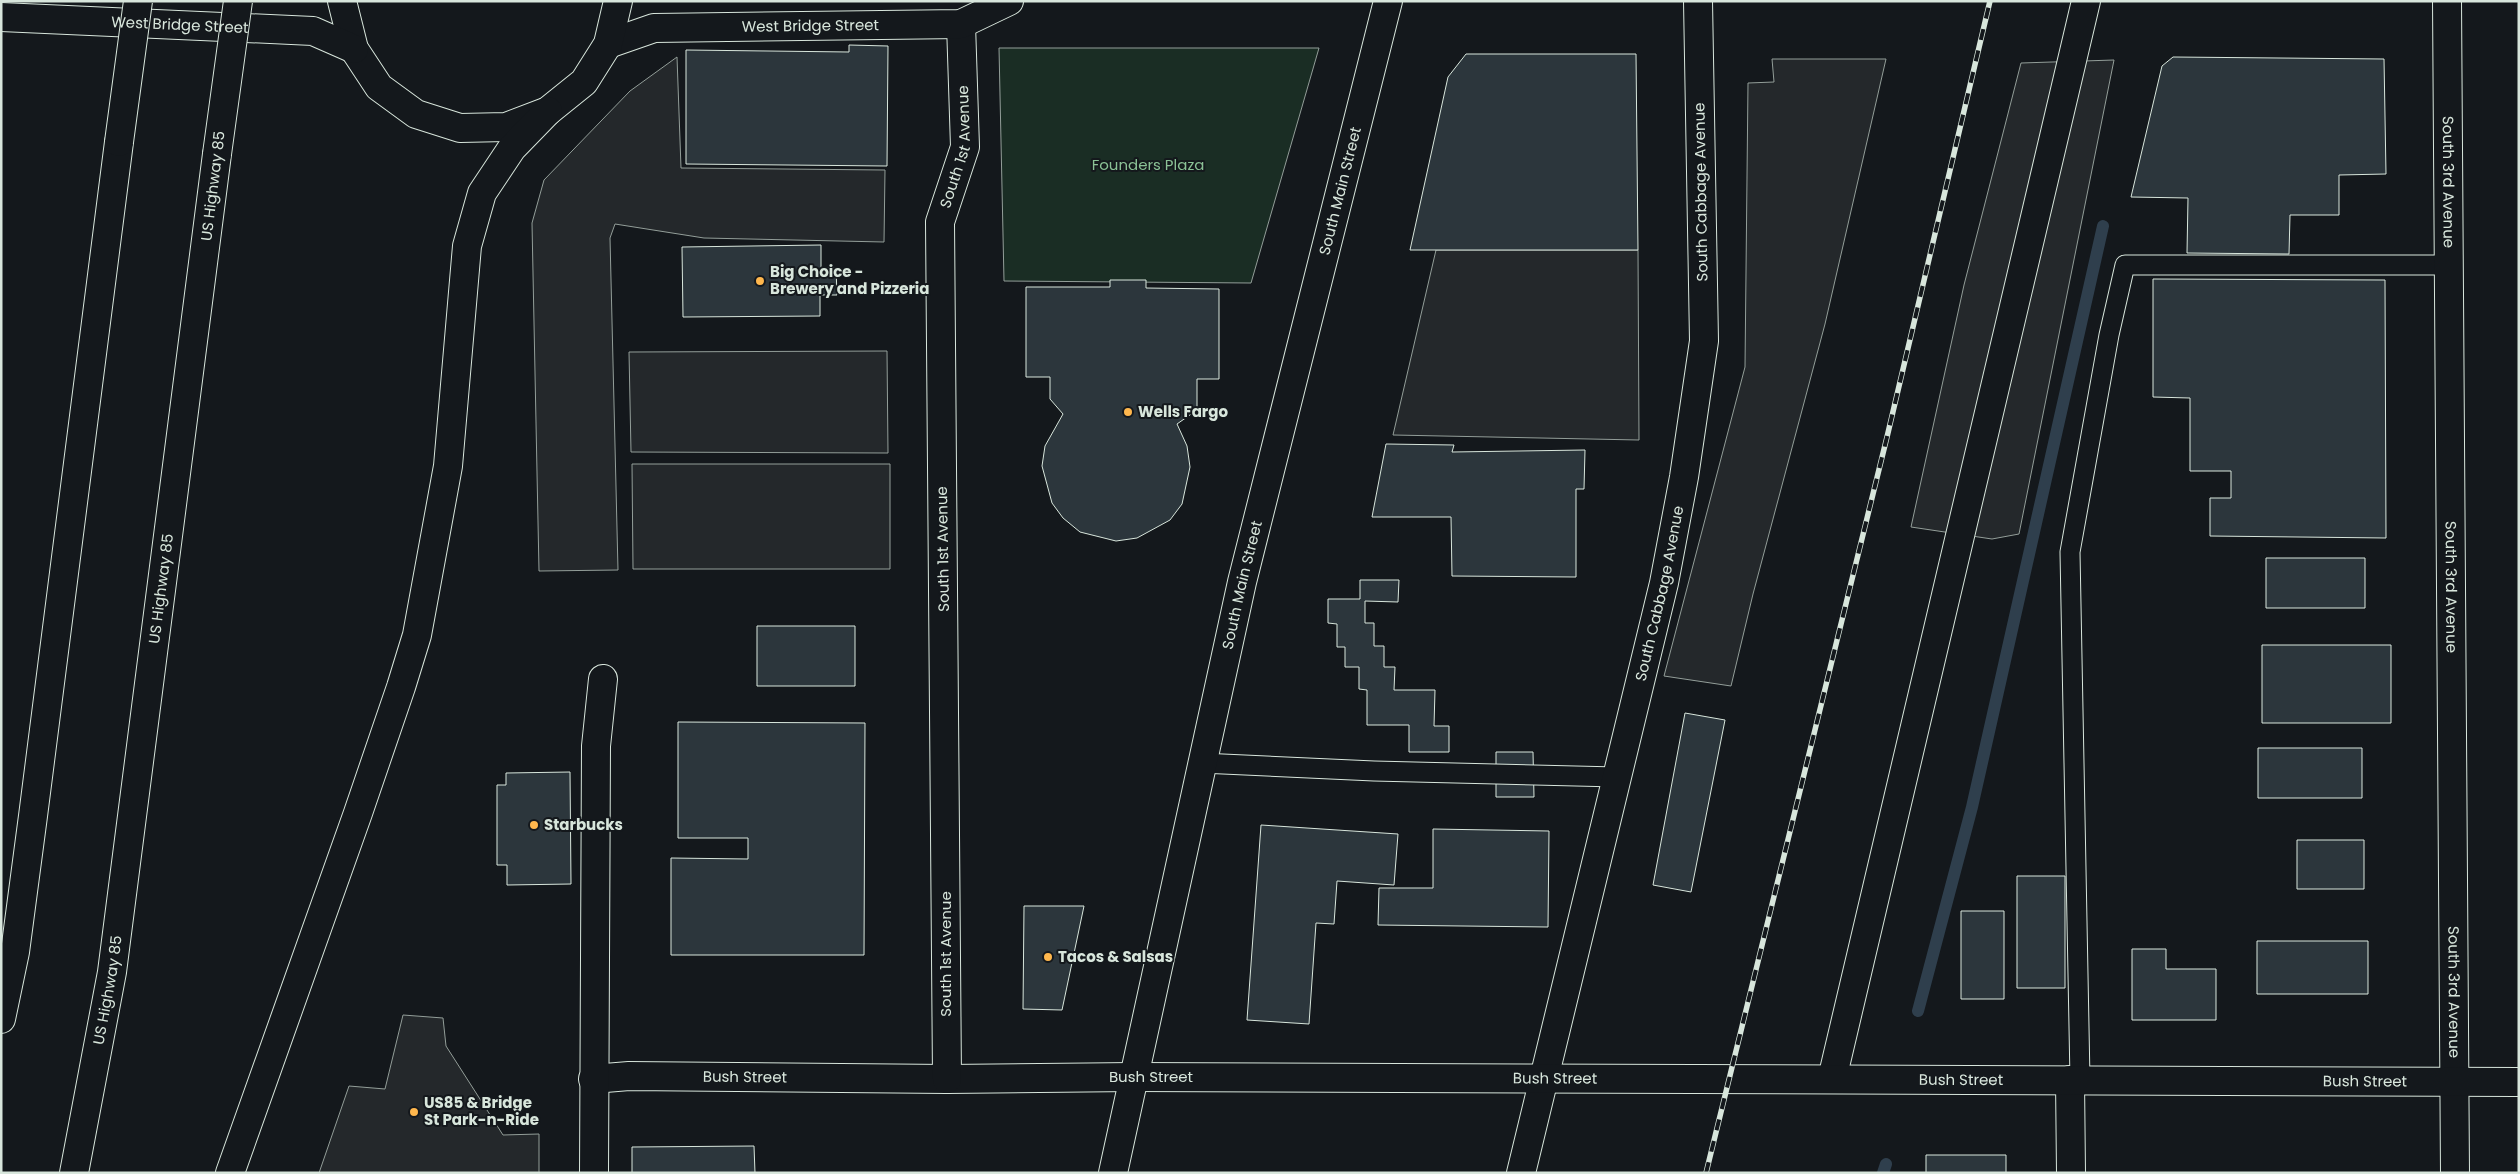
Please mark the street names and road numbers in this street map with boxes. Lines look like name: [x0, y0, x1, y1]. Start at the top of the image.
street label: West Bridge Street: [111, 11, 249, 38]
street label: West Bridge Street: [741, 14, 879, 37]
street label: South 1st Avenue: [934, 85, 975, 211]
street label: South Cabbage Avenue: [1688, 102, 1713, 282]
street label: South 3rd Avenue: [2438, 116, 2460, 248]
street label: South Main Street: [1314, 125, 1366, 257]
street label: US Highway 85: [195, 130, 230, 242]
street label: South 1st Avenue: [931, 486, 954, 612]
street label: South Cabbage Avenue: [1630, 504, 1688, 683]
street label: South Main Street: [1217, 518, 1267, 651]
street label: South 3rd Avenue: [2441, 521, 2462, 653]
street label: US Highway 85: [143, 532, 178, 645]
street label: South 1st Avenue: [935, 891, 956, 1017]
street label: South 3rd Avenue: [2443, 926, 2465, 1058]
street label: US Highway 85: [87, 934, 127, 1046]
street label: Bush Street: [703, 1066, 787, 1087]
street label: Bush Street: [1109, 1066, 1193, 1087]
street label: Bush Street: [1513, 1067, 1597, 1089]
street label: Bush Street: [1919, 1069, 2003, 1090]
street label: Bush Street: [2323, 1070, 2407, 1092]

